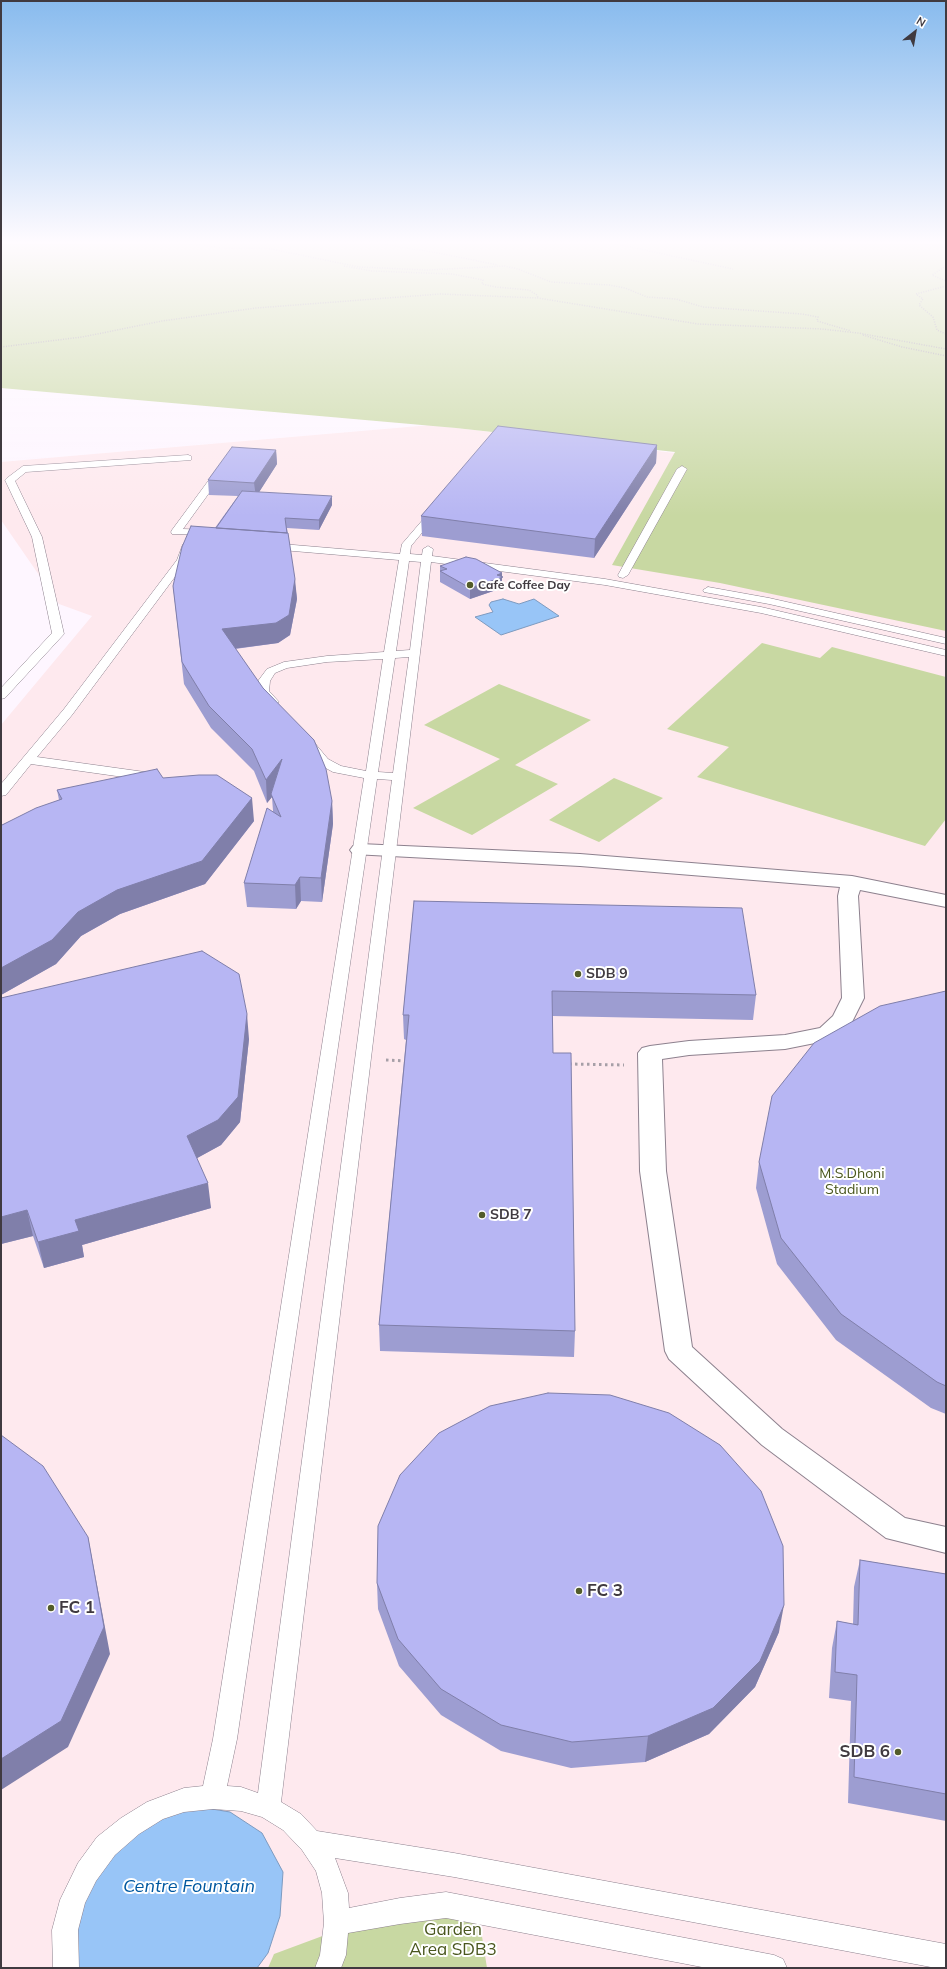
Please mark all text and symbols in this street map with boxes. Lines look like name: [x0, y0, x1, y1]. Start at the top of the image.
north arrow: [895, 12, 935, 52]
text: N: [914, 14, 928, 30]
place label: Cafe Coffee Day: [478, 578, 570, 592]
marker: Cafe Coffee Day: [465, 580, 475, 590]
place label: SDB 9: [586, 966, 628, 982]
marker: SDB 9: [573, 969, 583, 979]
park label: M.S.Dhoni Stadium: [819, 1166, 885, 1198]
place label: SDB 7: [490, 1207, 532, 1223]
marker: SDB 7: [477, 1210, 487, 1220]
place label: FC 3: [587, 1581, 623, 1601]
marker: FC 3: [574, 1586, 584, 1596]
place label: FC 1: [59, 1598, 95, 1618]
marker: FC 1: [46, 1603, 56, 1613]
place label: SDB 6: [839, 1742, 890, 1762]
marker: SDB 6: [893, 1747, 903, 1757]
water label: Centre Fountain: [123, 1876, 255, 1898]
park label: Garden Area SDB3: [409, 1920, 497, 1960]

